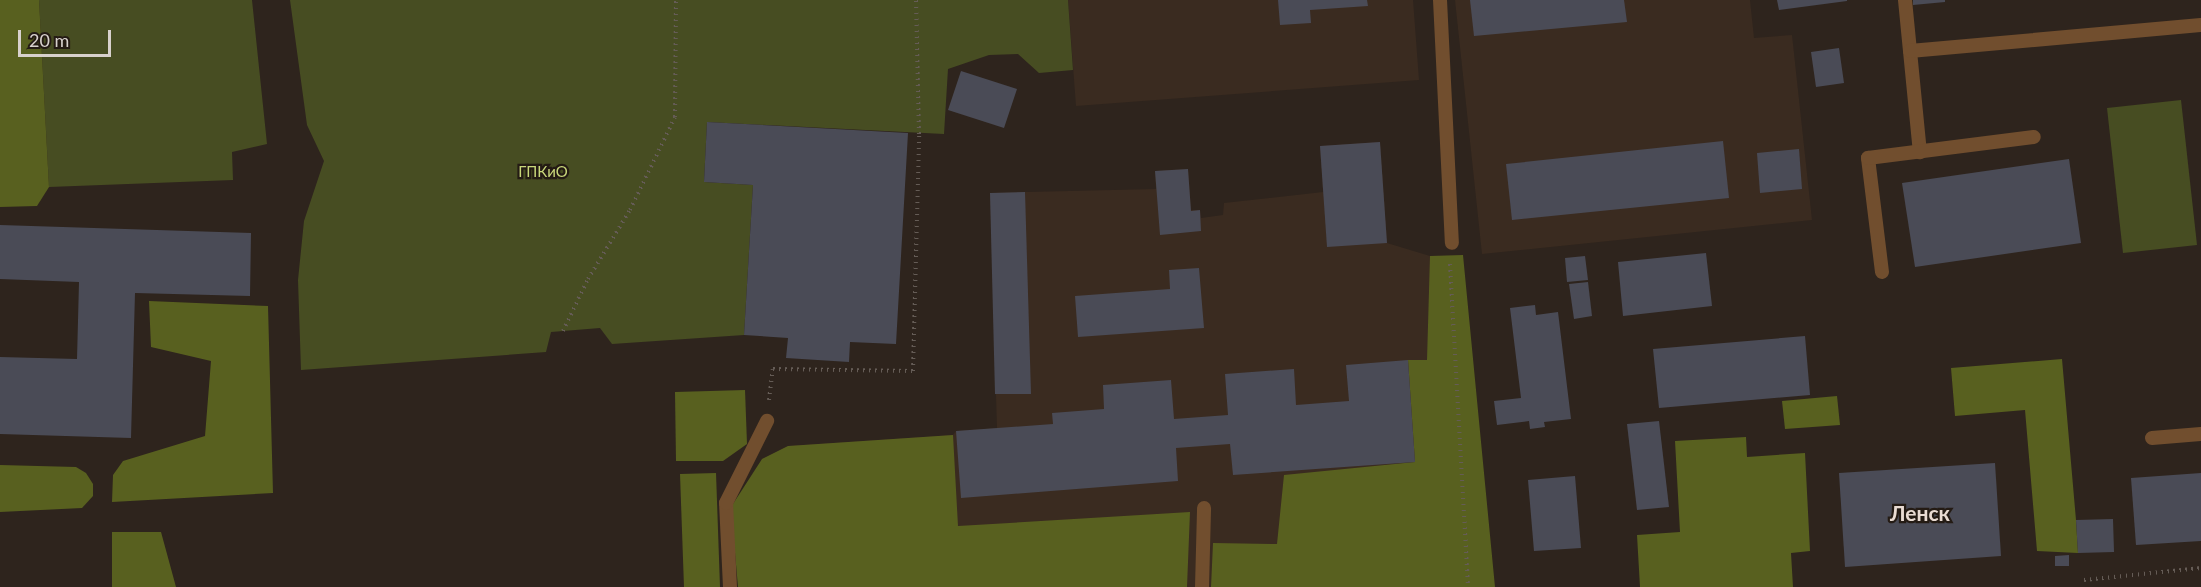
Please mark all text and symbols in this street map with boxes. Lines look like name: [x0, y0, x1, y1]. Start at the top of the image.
scale bar: [21, 18, 114, 56]
text: 20 m: [29, 29, 69, 51]
park label: ГПКиО: [518, 163, 568, 181]
district label: Ленск: [1890, 500, 1950, 526]

